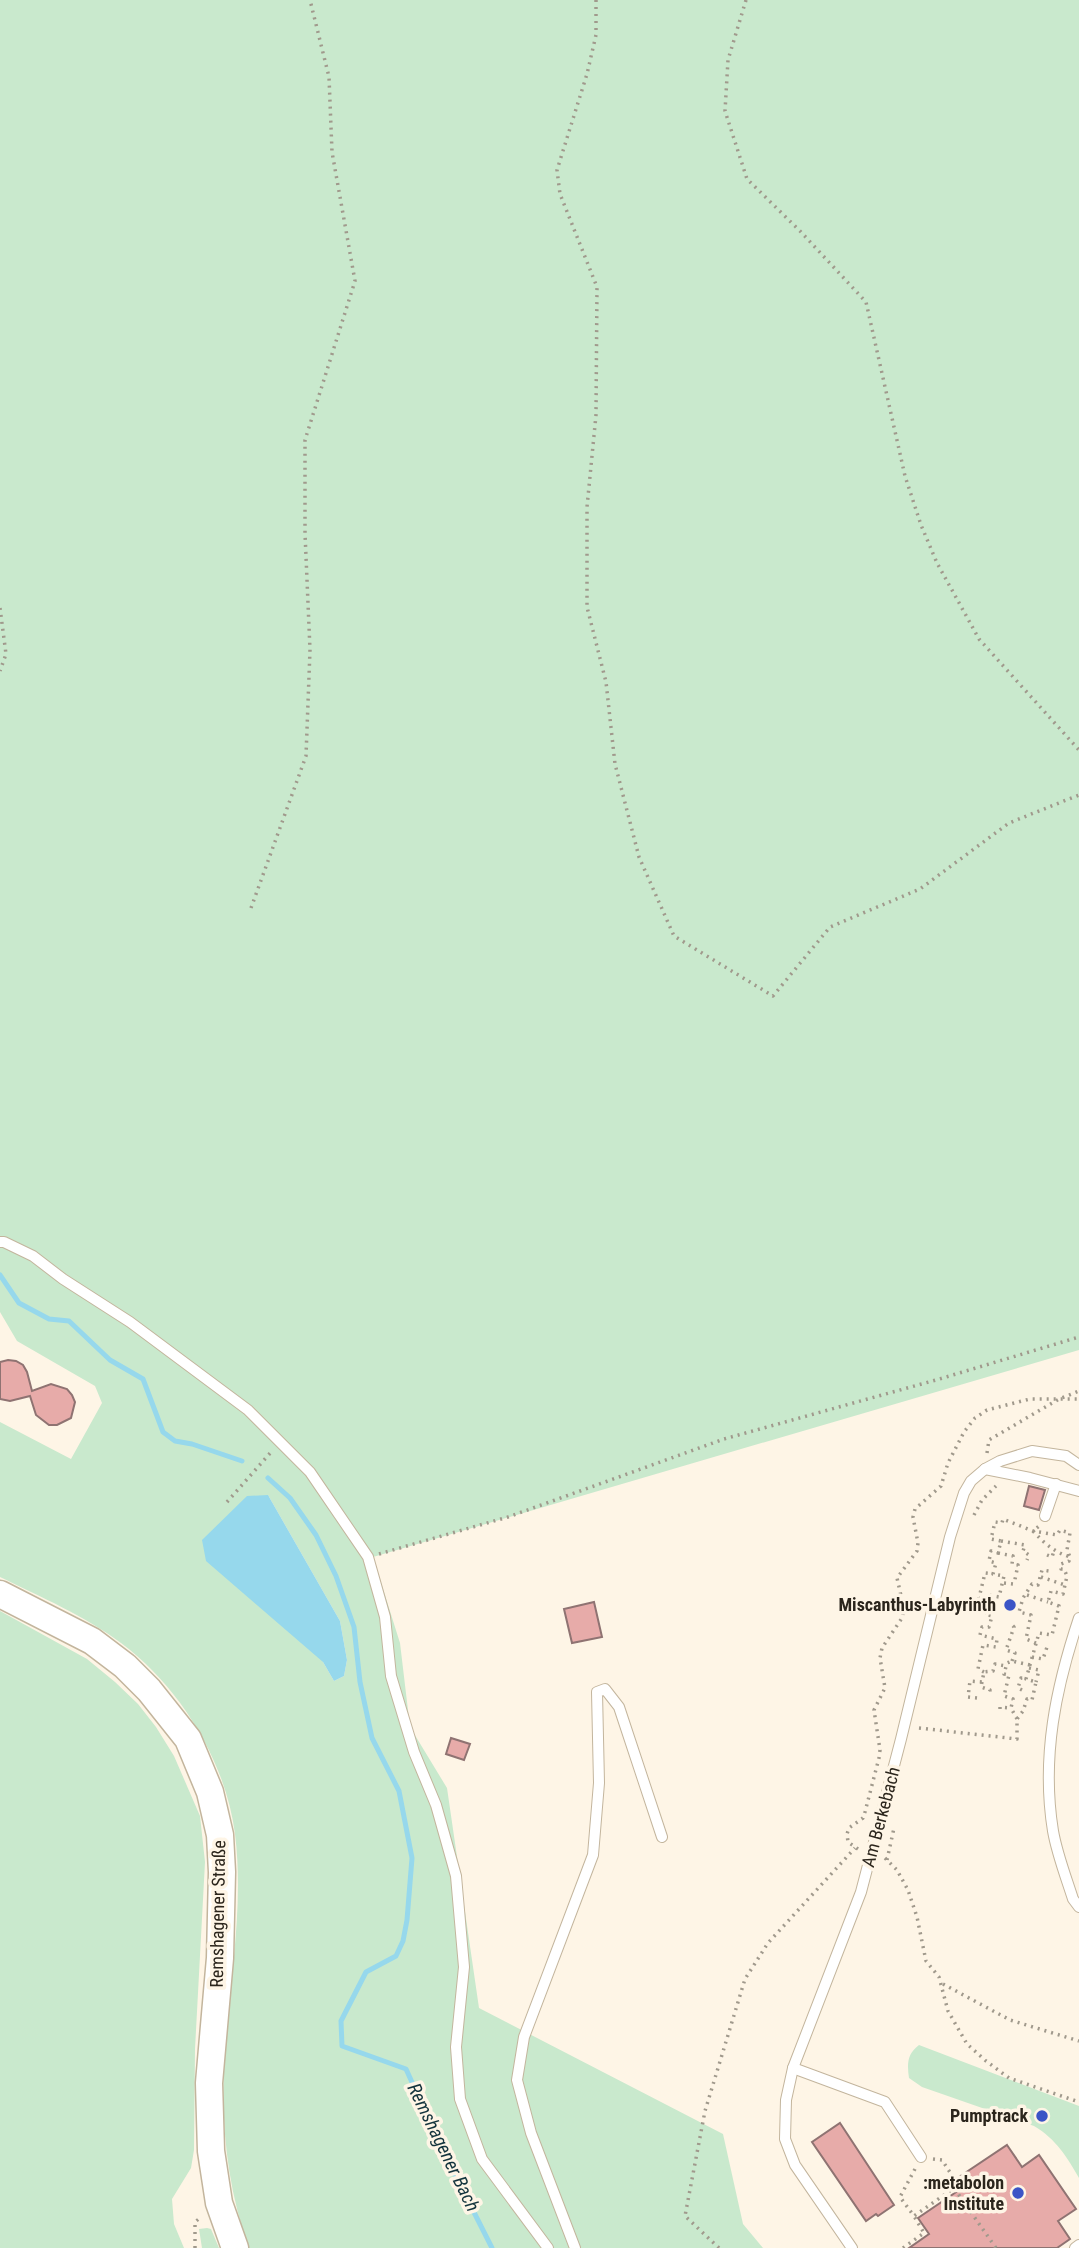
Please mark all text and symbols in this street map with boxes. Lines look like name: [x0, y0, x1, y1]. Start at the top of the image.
place label: Miscanthus-Labyrinth: [838, 1594, 996, 1615]
marker: Miscanthus-Labyrinth: [1002, 1597, 1018, 1613]
street label: Am Berkebach: [857, 1765, 904, 1869]
street label: Remshagener Straße: [206, 1840, 229, 1988]
water label: Remshagener Bach: [403, 2079, 485, 2215]
place label: Pumptrack: [950, 2105, 1028, 2126]
marker: Pumptrack: [1034, 2108, 1050, 2124]
place label: :metabolon Institute: [923, 2172, 1004, 2214]
marker: :metabolon Institute: [1010, 2185, 1026, 2201]

